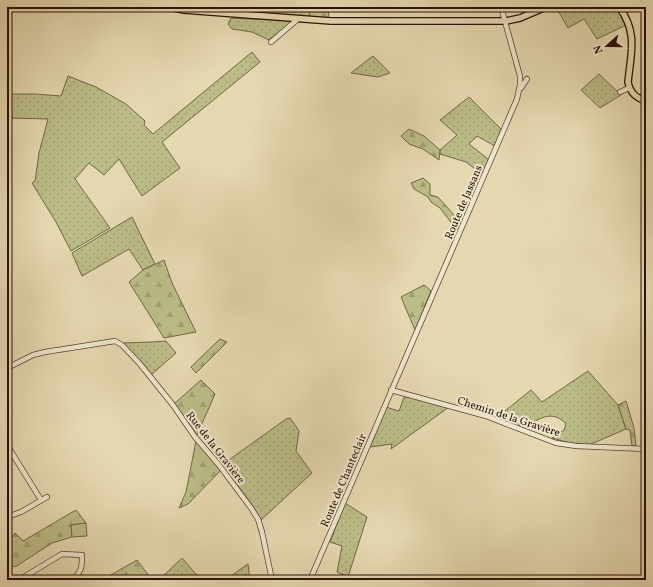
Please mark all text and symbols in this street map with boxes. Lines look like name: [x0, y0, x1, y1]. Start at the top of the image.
north arrow: [587, 26, 627, 66]
text: N: [591, 43, 607, 55]
street label: Route de Jassans: [442, 163, 487, 242]
street label: Chemin de la Gravière: [455, 394, 562, 441]
street label: Rue de la Gravière: [182, 409, 248, 487]
street label: Route de Chanteclair: [318, 431, 371, 530]

